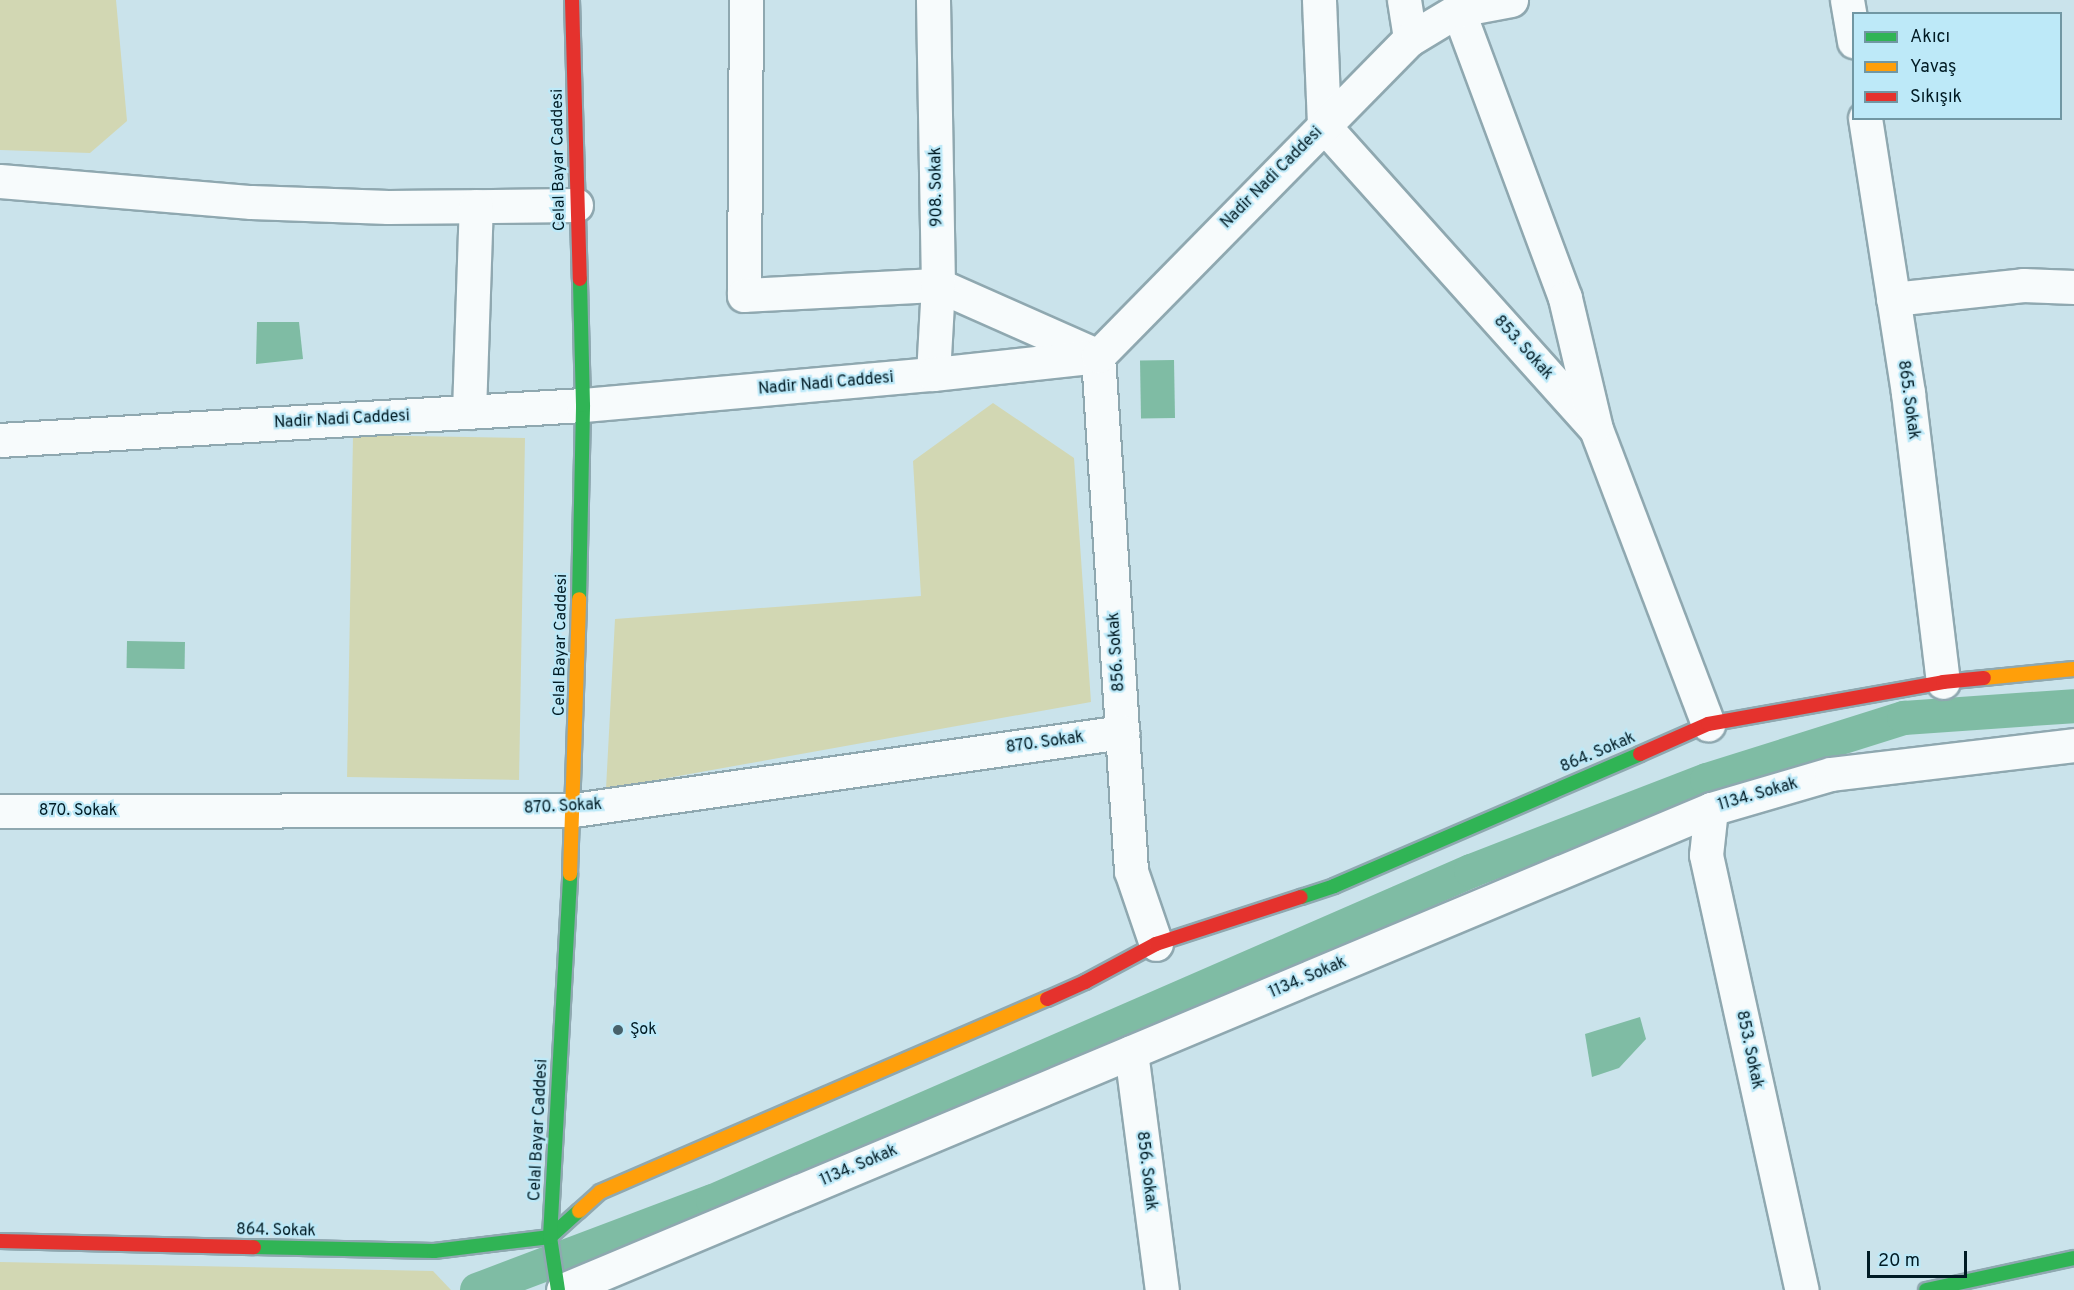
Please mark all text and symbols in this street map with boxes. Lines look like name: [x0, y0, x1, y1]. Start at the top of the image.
legend: [1852, 12, 2062, 120]
text: Akıcı: [1910, 26, 1950, 49]
text: Yavaş: [1910, 56, 1956, 79]
text: Sıkışık: [1910, 86, 1962, 109]
street label: Celal Bayar Caddesi: [548, 89, 570, 231]
street label: Nadir Nadi Caddesi: [1217, 123, 1327, 233]
street label: 908. Sokak: [927, 147, 947, 227]
street label: 853. Sokak: [1489, 312, 1557, 384]
street label: 865. Sokak: [1893, 359, 1923, 441]
street label: Nadir Nadi Caddesi: [757, 369, 895, 399]
street label: Nadir Nadi Caddesi: [274, 407, 410, 433]
street label: Celal Bayar Caddesi: [550, 574, 572, 716]
street label: 856. Sokak: [1105, 611, 1129, 693]
street label: 870. Sokak: [1005, 728, 1085, 758]
street label: 864. Sokak: [1558, 729, 1638, 777]
street label: 1134. Sokak: [1716, 774, 1800, 816]
street label: 870. Sokak: [523, 795, 603, 819]
street label: 870. Sokak: [39, 801, 117, 821]
street label: 1134. Sokak: [1266, 953, 1350, 1003]
street label: 853. Sokak: [1731, 1009, 1767, 1091]
place label: Şok: [630, 1020, 657, 1040]
marker: Şok: [611, 1023, 625, 1037]
street label: Celal Bayar Caddesi: [526, 1058, 552, 1202]
street label: 856. Sokak: [1132, 1130, 1160, 1212]
street label: 1134. Sokak: [817, 1141, 901, 1191]
street label: 864. Sokak: [236, 1221, 316, 1241]
scale bar: [1870, 1239, 1970, 1277]
text: 20 m: [1878, 1250, 1920, 1273]

